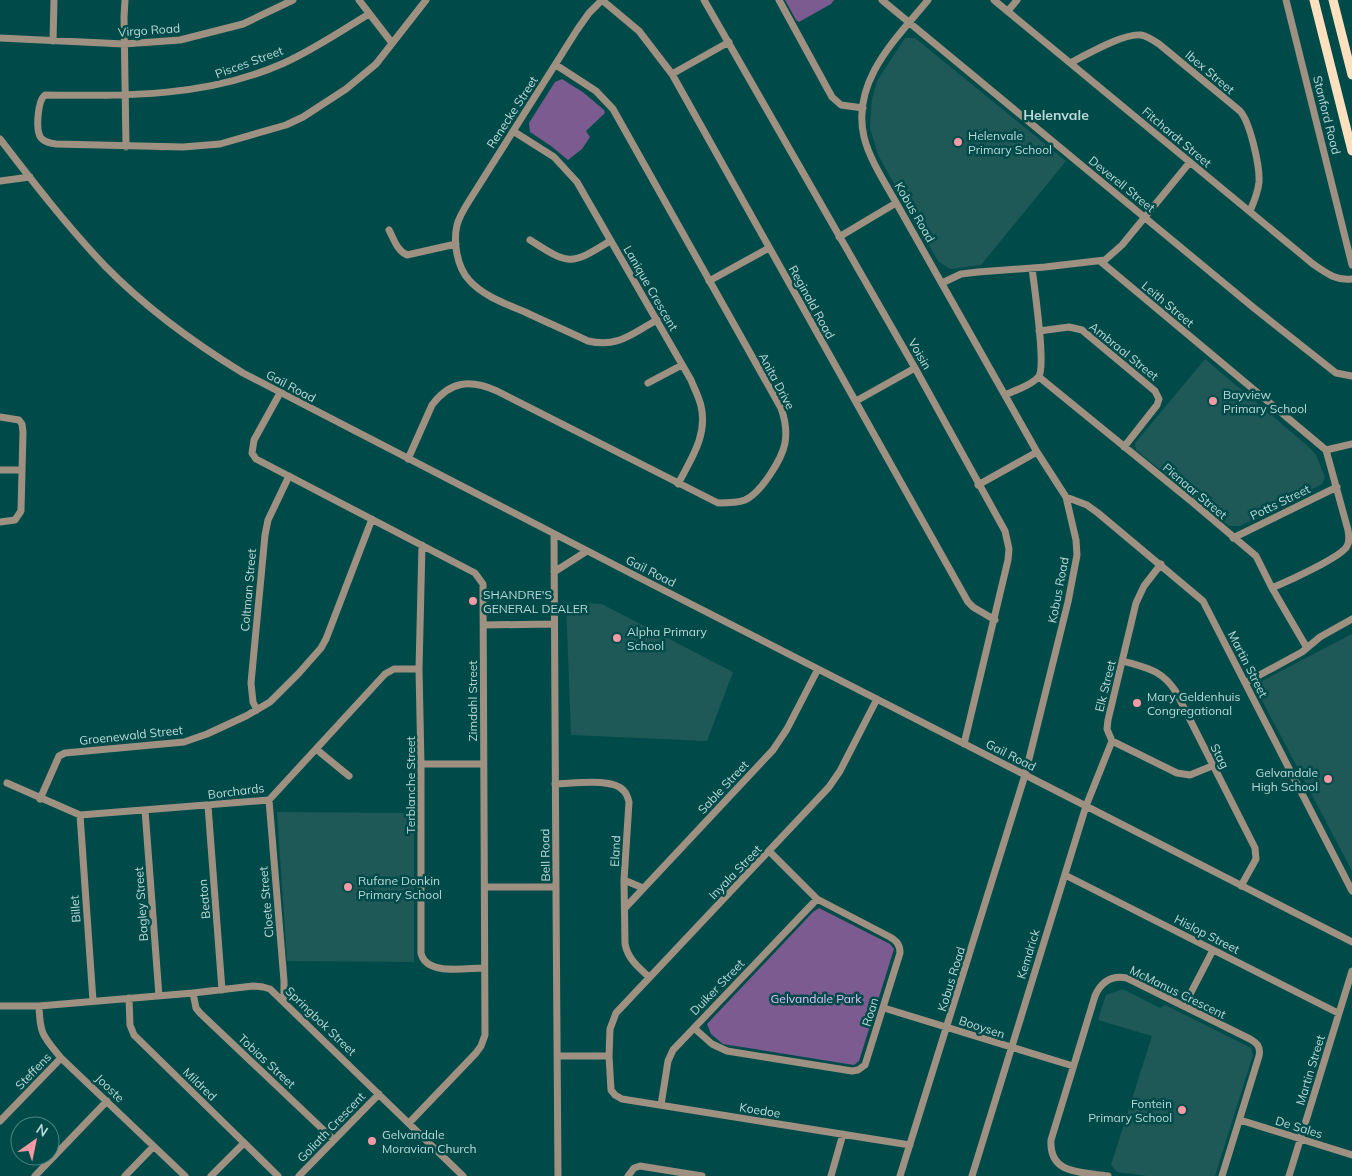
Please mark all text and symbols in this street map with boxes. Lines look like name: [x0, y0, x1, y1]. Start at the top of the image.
street label: Virgo Road: [117, 20, 181, 40]
street label: Pisces Street: [213, 43, 285, 81]
street label: Ibex Street: [1182, 47, 1238, 97]
street label: Renecke Street: [483, 73, 541, 151]
street label: Stanford Road: [1310, 74, 1344, 156]
street label: Fitchardt Street: [1139, 104, 1215, 170]
district label: Helenvale: [1023, 106, 1089, 124]
place label: Helenvale Primary School: [968, 128, 1052, 157]
marker: Helenvale Primary School: [952, 136, 964, 148]
street label: Deverell Street: [1086, 153, 1158, 215]
street label: Kobus Road: [892, 179, 938, 245]
street label: Lanique Crescent: [621, 243, 681, 333]
street label: Reginald Road: [786, 263, 838, 341]
street label: Leith Street: [1139, 278, 1197, 330]
street label: Ambraal Street: [1086, 319, 1162, 383]
street label: Voisin: [905, 336, 935, 372]
street label: Anita Drive: [756, 350, 798, 412]
street label: Gail Road: [264, 367, 318, 405]
place label: Bayview Primary School: [1223, 387, 1307, 416]
marker: Bayview Primary School: [1207, 395, 1219, 407]
street label: Pienaar Street: [1160, 460, 1230, 522]
street label: Potts Street: [1248, 481, 1312, 523]
street label: Coltman Street: [237, 548, 259, 632]
street label: Gail Road: [623, 552, 679, 590]
street label: Kobus Road: [1044, 556, 1072, 624]
place label: SHANDRE'S GENERAL DEALER: [483, 587, 588, 616]
marker: SHANDRE'S GENERAL DEALER: [467, 595, 479, 607]
place label: Alpha Primary School: [627, 624, 708, 653]
street label: Martin Street: [1225, 628, 1271, 700]
marker: Alpha Primary School: [611, 632, 623, 644]
street label: Elk Street: [1091, 659, 1119, 713]
street label: Zimdahl Street: [465, 660, 480, 742]
place label: Mary Geldenhuis Congregational: [1147, 689, 1240, 718]
marker: Mary Geldenhuis Congregational: [1131, 697, 1143, 709]
street label: Groenewald Street: [79, 722, 183, 748]
street label: Terblanche Street: [403, 736, 418, 834]
street label: Gail Road: [983, 736, 1039, 774]
street label: Stag: [1207, 741, 1233, 771]
street label: Sable Street: [694, 757, 752, 817]
place label: Gelvandale High School: [1252, 765, 1318, 794]
marker: Gelvandale High School: [1322, 773, 1334, 785]
street label: Borchards: [207, 780, 265, 802]
street label: Bell Road: [537, 828, 553, 882]
street label: Eland: [607, 835, 623, 867]
street label: Inyala Street: [705, 842, 765, 902]
street label: Bagley Street: [131, 866, 151, 942]
street label: Cloete Street: [255, 866, 277, 938]
place label: Rufane Donkin Primary School: [358, 873, 442, 902]
street label: Beaton: [195, 878, 213, 920]
marker: Rufane Donkin Primary School: [342, 881, 354, 893]
street label: Billet: [67, 895, 83, 923]
street label: Hislop Street: [1172, 911, 1242, 957]
street label: Kemdrick: [1013, 927, 1043, 981]
street label: Kobus Road: [934, 945, 968, 1013]
street label: Duiker Street: [687, 956, 747, 1018]
street label: McManus Crescent: [1127, 962, 1229, 1022]
street label: Springbok Street: [282, 983, 360, 1059]
park label: Gelvandale Park: [771, 991, 862, 1006]
street label: Roan: [859, 996, 881, 1028]
street label: Booysen: [957, 1013, 1007, 1041]
street label: Tobias Street: [235, 1031, 299, 1091]
street label: Martin Street: [1292, 1033, 1328, 1107]
street label: Steffens: [12, 1049, 54, 1093]
street label: Mildred: [180, 1064, 220, 1104]
street label: Jooste: [92, 1071, 128, 1105]
street label: Goliath Crescent: [294, 1089, 368, 1165]
place label: Fontein Primary School: [1088, 1096, 1172, 1125]
street label: Koedoe: [738, 1099, 782, 1121]
marker: Fontein Primary School: [1176, 1104, 1188, 1116]
street label: De Sales: [1274, 1113, 1324, 1141]
north arrow: [10, 1116, 60, 1166]
text: N: [33, 1120, 51, 1141]
place label: Gelvandale Moravian Church: [382, 1127, 477, 1156]
marker: Gelvandale Moravian Church: [366, 1135, 378, 1147]

